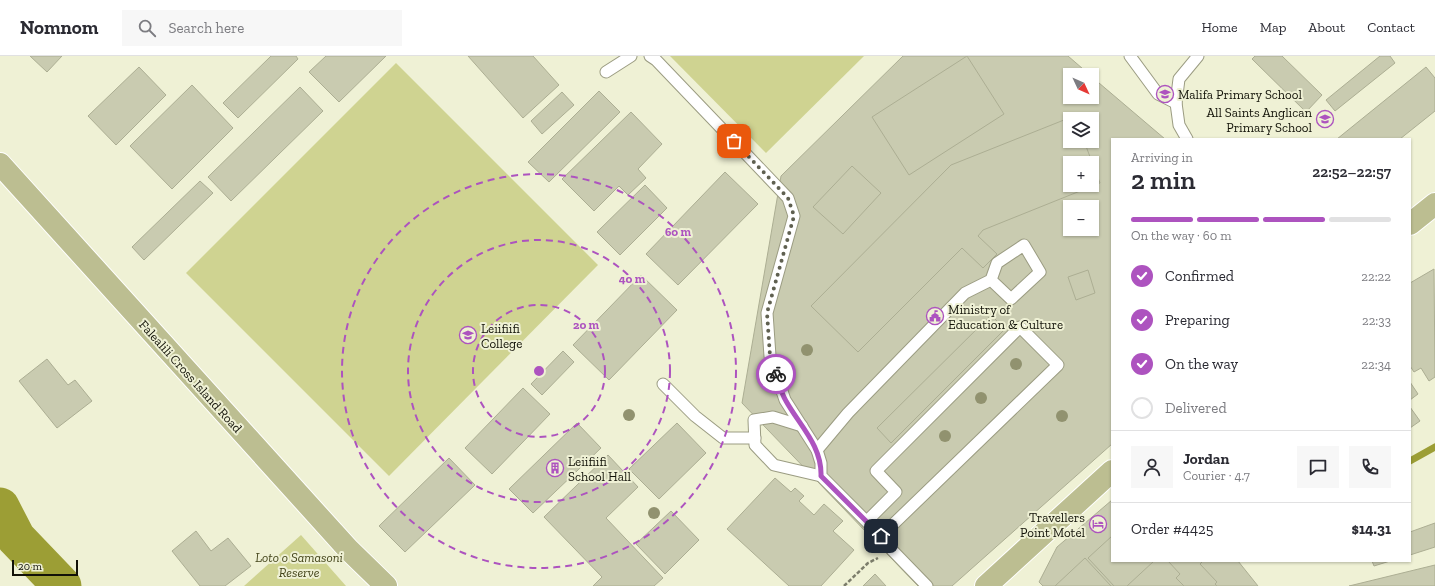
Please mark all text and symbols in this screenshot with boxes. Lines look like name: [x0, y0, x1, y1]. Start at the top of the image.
search box: [122, 10, 402, 46]
text: Nomnom: [20, 16, 98, 39]
icon: search: [136, 17, 158, 39]
text: Search here: [168, 19, 244, 37]
text: Home: [1202, 19, 1238, 36]
text: Map: [1260, 19, 1286, 36]
text: About: [1308, 19, 1345, 36]
text: Contact: [1367, 19, 1415, 36]
north arrow: [1063, 68, 1099, 104]
map controls: [1063, 68, 1099, 236]
school or university icon: Malifa Primary School: [1155, 84, 1175, 104]
place label: Malifa Primary School: [1178, 87, 1302, 102]
place label: All Saints Anglican Primary School: [1207, 105, 1313, 135]
school or university icon: All Saints Anglican Primary School: [1315, 109, 1335, 129]
button: layers: [1063, 112, 1099, 148]
pin: [717, 124, 751, 158]
icon: bag: [723, 130, 745, 152]
text: Arriving in: [1131, 150, 1193, 165]
button: +: [1063, 156, 1099, 192]
text: 22:52–22:57: [1312, 163, 1391, 181]
text: 2 min: [1131, 164, 1195, 196]
button: −: [1063, 200, 1099, 236]
text: 60 m: [665, 225, 692, 239]
text: On the way · 60 m: [1131, 228, 1231, 243]
icon: check: [1131, 265, 1153, 287]
text: Confirmed: [1165, 267, 1234, 285]
text: 22:22: [1361, 269, 1391, 284]
text: 40 m: [619, 272, 646, 286]
place label: Ministry of Education & Culture: [948, 302, 1063, 332]
public building icon: Ministry of Education & Culture: [925, 306, 945, 326]
icon: check: [1131, 309, 1153, 331]
text: Preparing: [1165, 311, 1230, 329]
text: 22:33: [1362, 313, 1391, 328]
street label: Falealili Cross Island Road: [136, 317, 245, 436]
text: 20 m: [573, 318, 600, 332]
place label: Leiifiifi College: [481, 321, 522, 351]
school or university icon: Leiifiifi College: [458, 325, 478, 345]
icon: check: [1131, 353, 1153, 375]
courier: [756, 354, 796, 394]
text: On the way: [1165, 355, 1238, 373]
text: 22:34: [1361, 357, 1391, 372]
icon: bike: [765, 363, 787, 385]
centre of rings: [532, 364, 546, 378]
text: Delivered: [1165, 399, 1227, 417]
button: person: [1131, 446, 1173, 488]
button: chat: [1297, 446, 1339, 488]
button: phone: [1349, 446, 1391, 488]
text: Jordan: [1183, 450, 1229, 468]
place label: Leiifiifi School Hall: [568, 454, 631, 484]
building icon: Leiifiifi School Hall: [545, 458, 565, 478]
text: Courier · 4.7: [1183, 468, 1250, 483]
place label: Travellers Point Motel: [1020, 510, 1086, 540]
hotel icon: Travellers Point Motel: [1088, 514, 1108, 534]
pin: [864, 519, 898, 553]
text: Order #4425: [1131, 520, 1213, 538]
text: $14.31: [1352, 520, 1391, 538]
icon: home: [870, 525, 892, 547]
park label: Loto o Samasoni Reserve: [255, 550, 343, 580]
scale bar: [12, 558, 78, 577]
text: 20 m: [18, 560, 42, 573]

